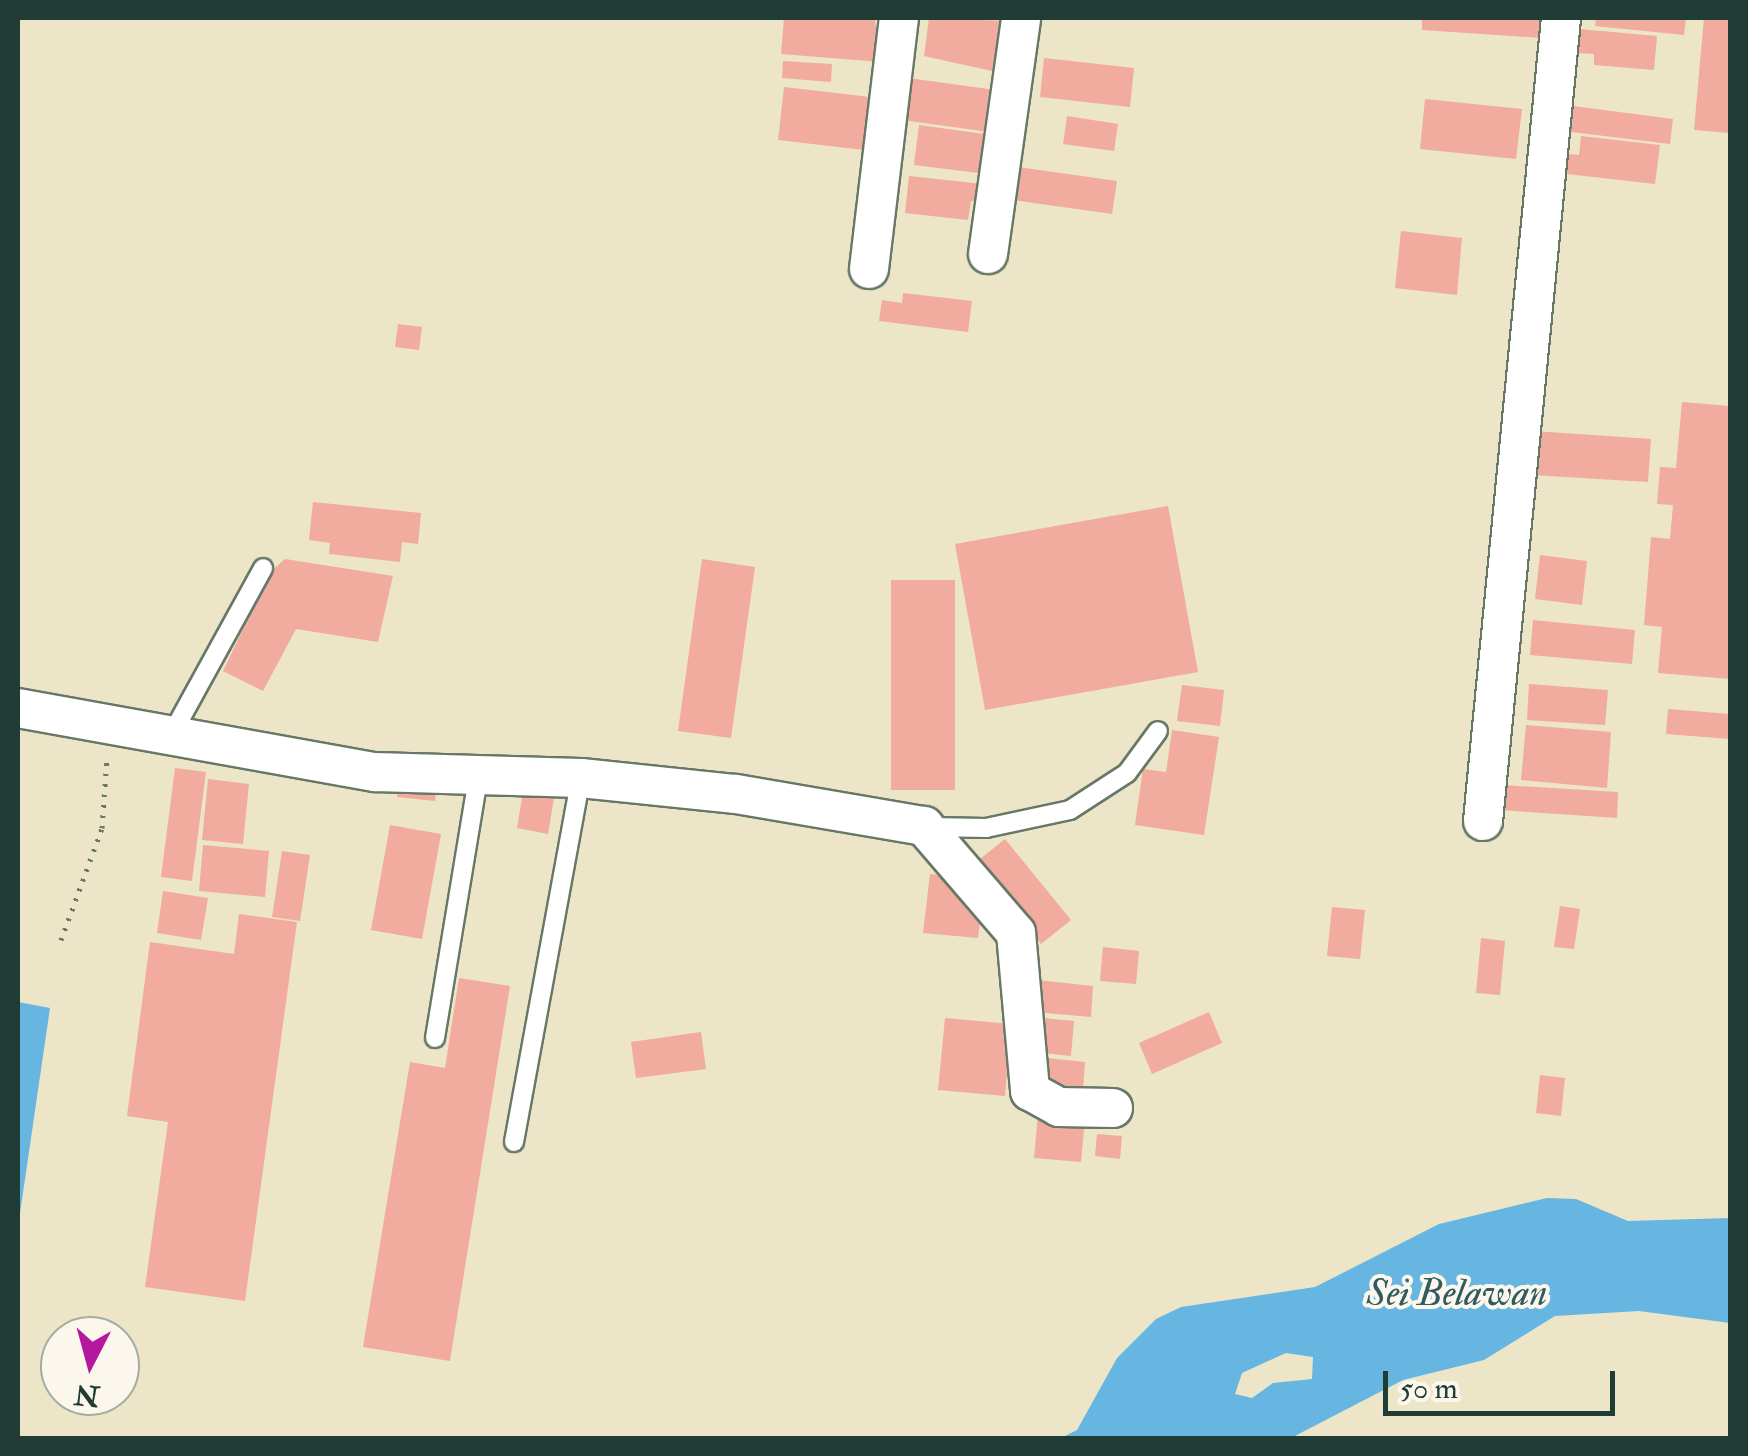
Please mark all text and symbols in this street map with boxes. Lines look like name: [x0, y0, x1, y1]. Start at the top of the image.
water label: Sei Belawan: [1366, 1271, 1548, 1317]
north arrow: [40, 1316, 140, 1416]
scale bar: [1388, 1351, 1620, 1413]
text: 50 m: [1400, 1370, 1458, 1407]
text: N: [73, 1376, 101, 1413]

